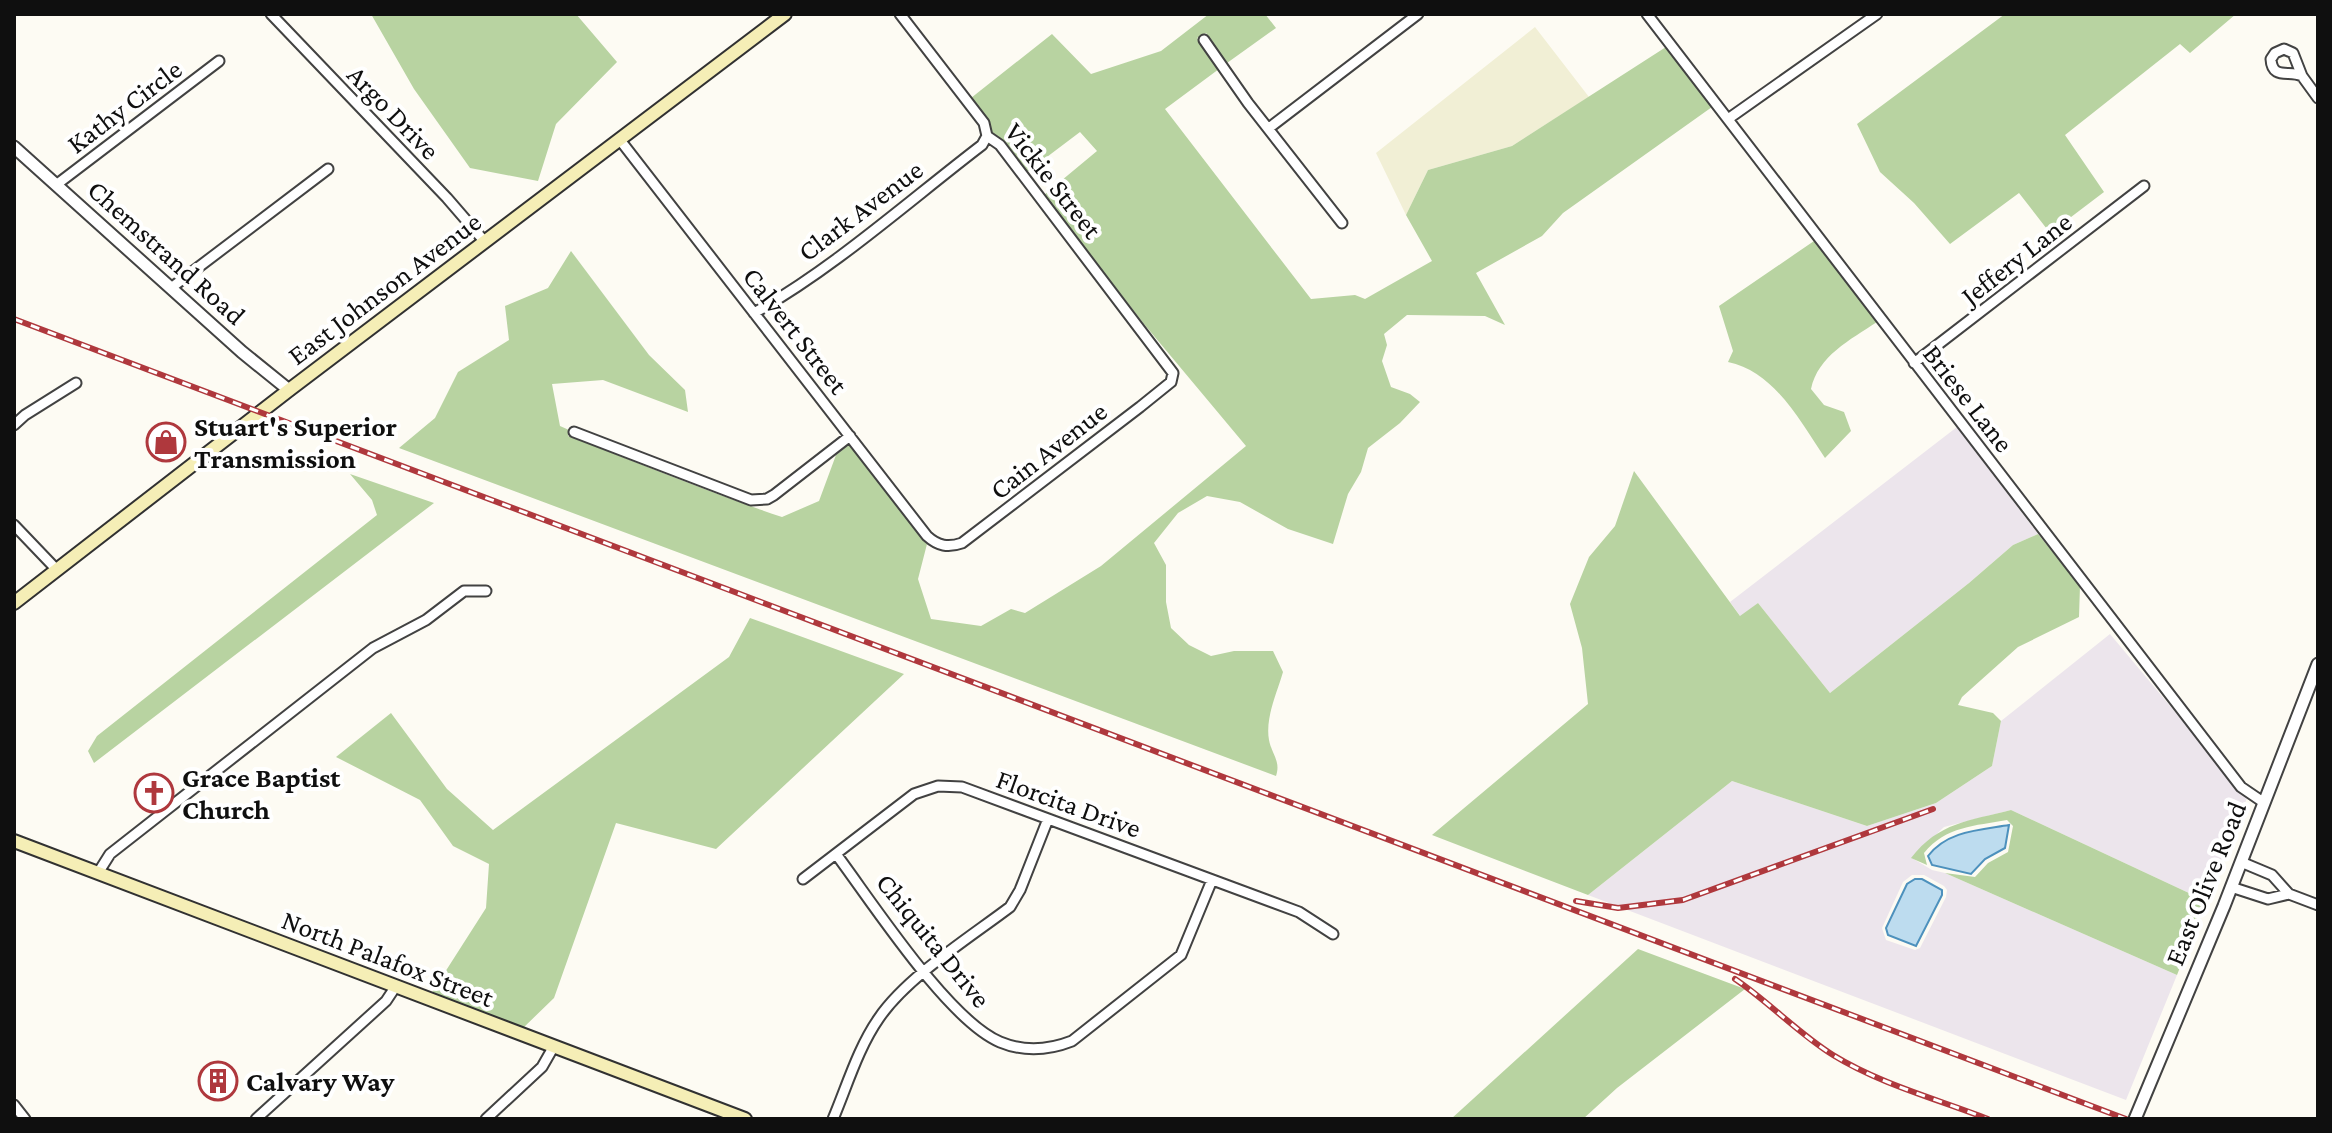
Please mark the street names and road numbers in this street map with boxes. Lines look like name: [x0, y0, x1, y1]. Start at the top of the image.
street label: Kathy Circle: [61, 53, 188, 160]
street label: Argo Drive: [341, 59, 446, 166]
street label: Vickie Street: [999, 116, 1109, 245]
street label: Clark Avenue: [792, 154, 929, 267]
street label: Chemstrand Road: [82, 174, 252, 331]
street label: East Johnson Avenue: [282, 206, 487, 371]
street label: Jeffery Lane: [1952, 206, 2078, 313]
street label: Calvert Street: [737, 261, 855, 400]
street label: Briese Lane: [1917, 338, 2020, 458]
street label: Cain Avenue: [984, 395, 1113, 506]
street label: Florcita Drive: [992, 763, 1145, 844]
street label: East Olive Road: [2158, 796, 2253, 970]
street label: Chiquita Drive: [870, 867, 997, 1014]
street label: North Palafox Street: [278, 904, 499, 1013]

